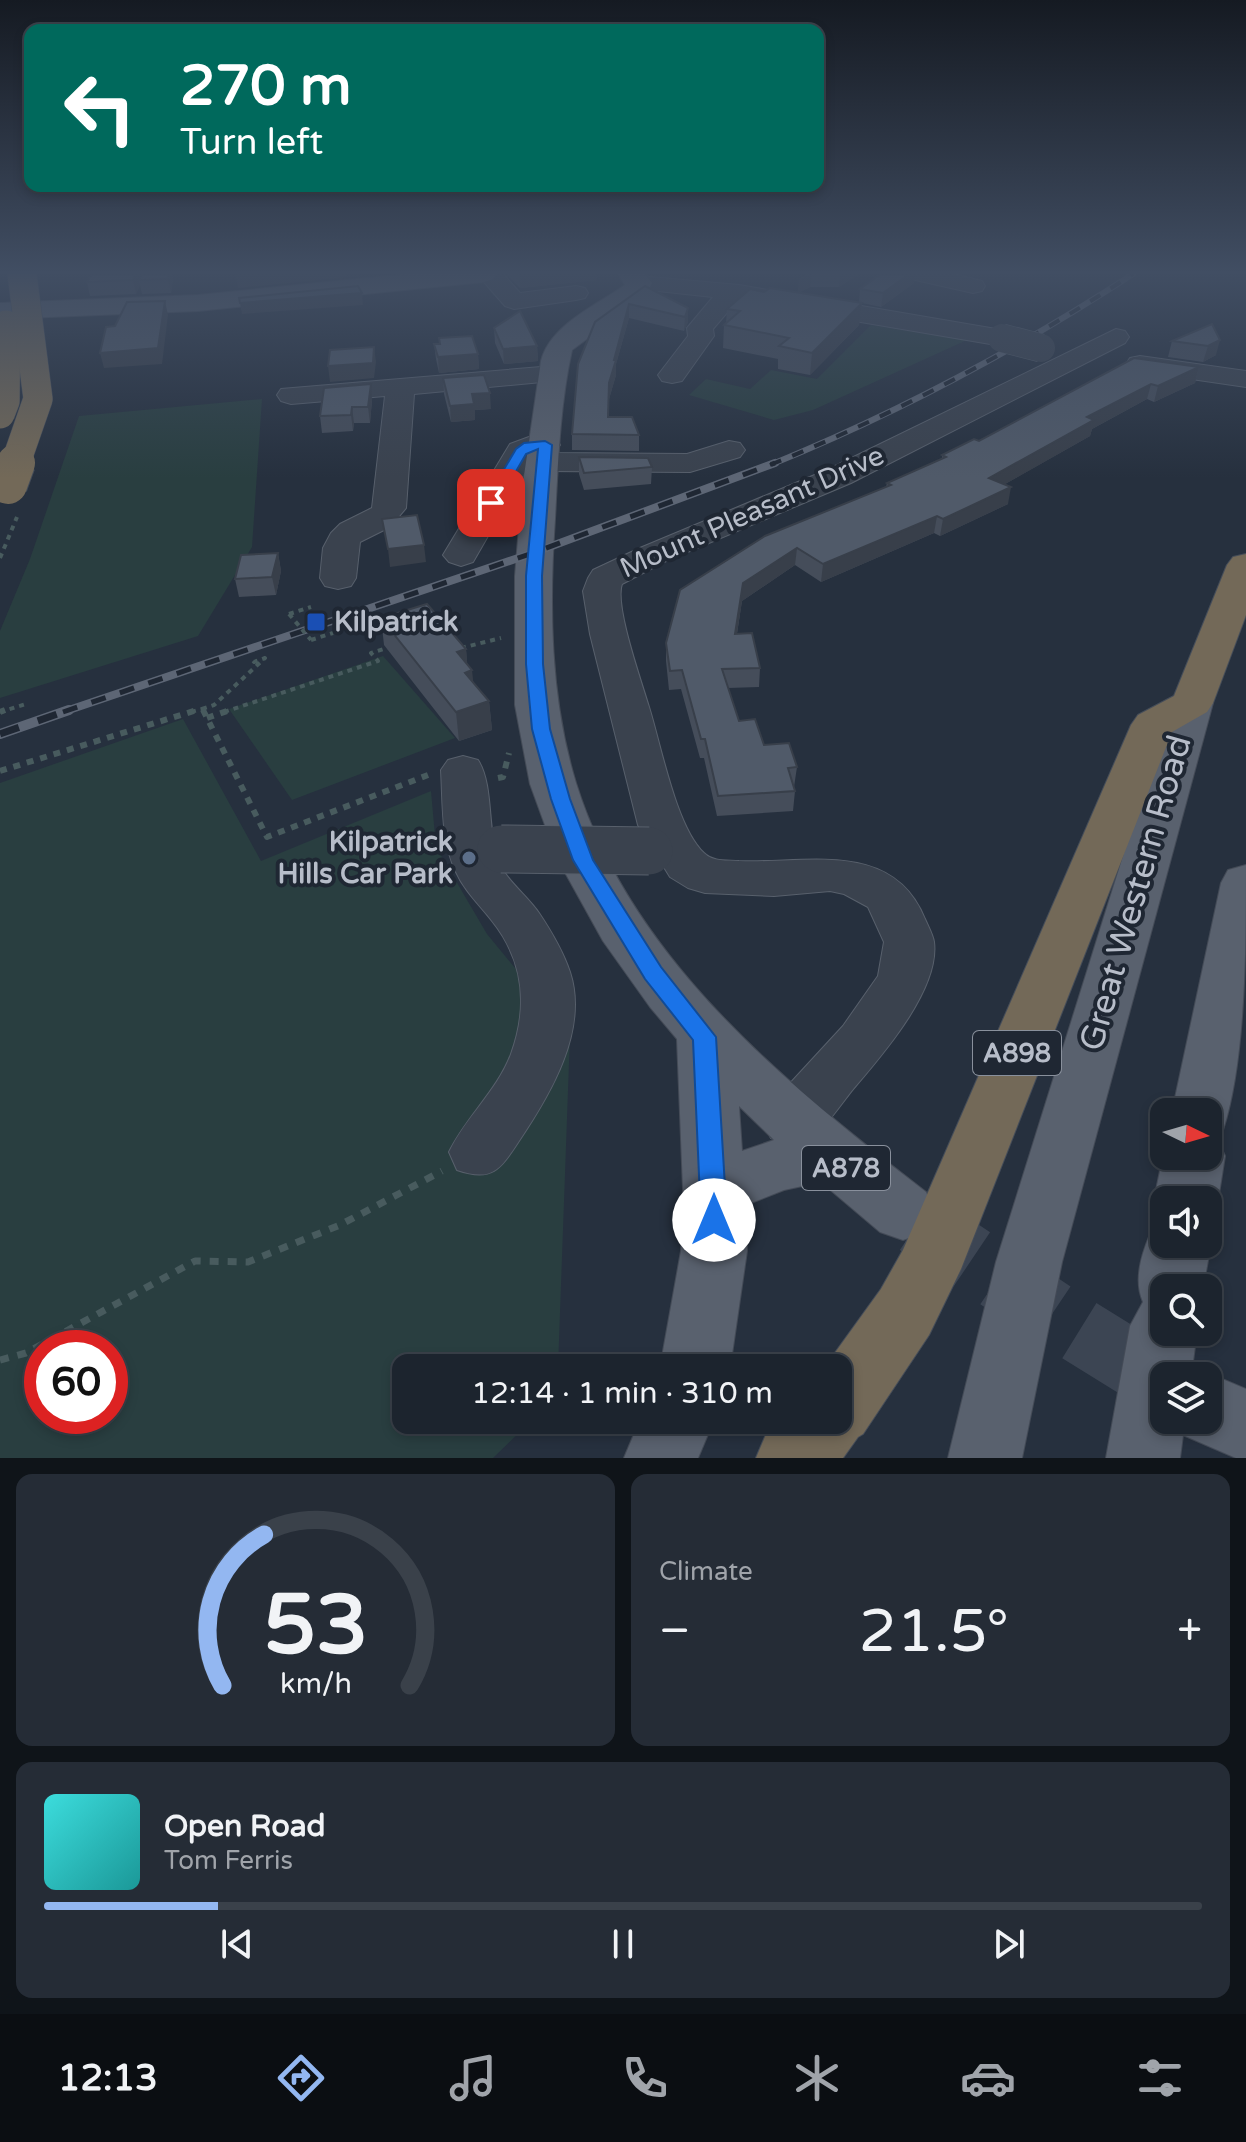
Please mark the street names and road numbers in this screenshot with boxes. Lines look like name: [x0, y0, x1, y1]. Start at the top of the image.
street label: Mount Pleasant Drive: [615, 438, 889, 586]
street label: Great Western Road: [1071, 731, 1201, 1055]
road number: A898: [973, 1031, 1061, 1075]
road number: A878: [802, 1146, 890, 1190]

